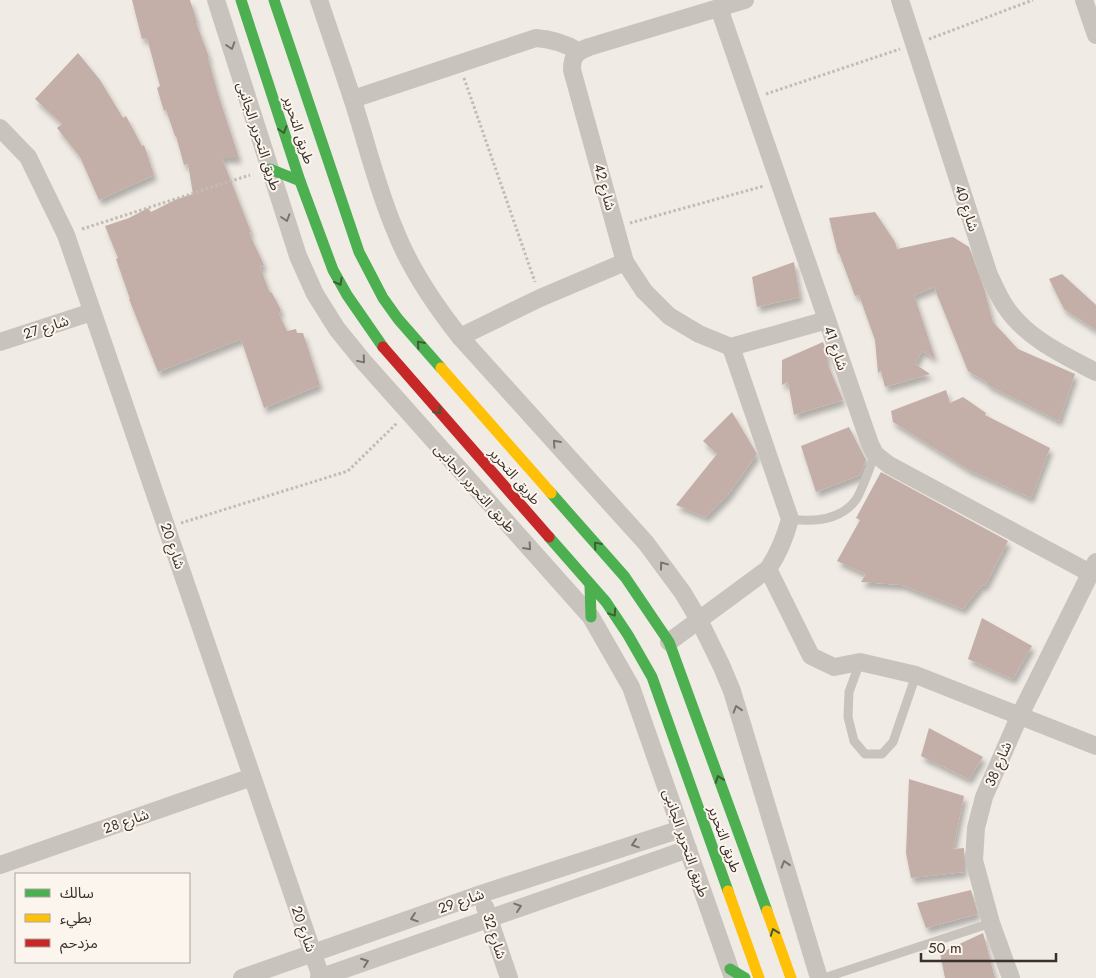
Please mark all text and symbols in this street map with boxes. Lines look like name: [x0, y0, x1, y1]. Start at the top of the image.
one-way arrow: [225, 42, 235, 50]
street label: طريق التحرير الجانبى: [232, 79, 286, 193]
street label: طريق التحرير: [278, 93, 319, 167]
one-way arrow: [277, 125, 287, 133]
street label: شارع 42: [588, 161, 621, 213]
street label: شارع 40: [949, 182, 984, 234]
one-way arrow: [280, 213, 290, 222]
one-way arrow: [333, 276, 343, 285]
street label: شارع 27: [21, 310, 72, 345]
street label: شارع 41: [818, 323, 853, 373]
one-way arrow: [417, 341, 426, 350]
one-way arrow: [356, 354, 365, 363]
one-way arrow: [432, 405, 441, 414]
street label: طريق التحرير الجانبى: [430, 439, 520, 537]
one-way arrow: [553, 440, 562, 449]
street label: طريق التحرير: [484, 442, 546, 509]
street label: شارع 20: [155, 520, 190, 572]
one-way arrow: [522, 541, 531, 550]
one-way arrow: [594, 541, 603, 550]
one-way arrow: [660, 561, 669, 571]
one-way arrow: [607, 607, 616, 616]
one-way arrow: [733, 705, 743, 714]
street label: شارع 38: [980, 739, 1017, 790]
one-way arrow: [715, 776, 725, 784]
street label: طريق التحرير الجانبى: [658, 786, 714, 900]
street label: طريق التحرير: [703, 802, 746, 875]
street label: شارع 28: [100, 804, 152, 839]
one-way arrow: [631, 838, 639, 848]
one-way arrow: [780, 861, 790, 869]
legend: [15, 873, 190, 963]
text: سالك: [60, 882, 94, 904]
street label: شارع 29: [435, 884, 487, 919]
street label: شارع 20: [286, 903, 321, 955]
one-way arrow: [513, 903, 522, 913]
text: بطيء: [60, 907, 92, 929]
street label: شارع 32: [477, 911, 512, 962]
one-way arrow: [410, 912, 419, 922]
one-way arrow: [770, 928, 780, 937]
scale bar: [921, 930, 1056, 962]
text: مزدحم: [60, 932, 98, 954]
text: 50 m: [928, 937, 962, 959]
one-way arrow: [360, 958, 369, 968]

